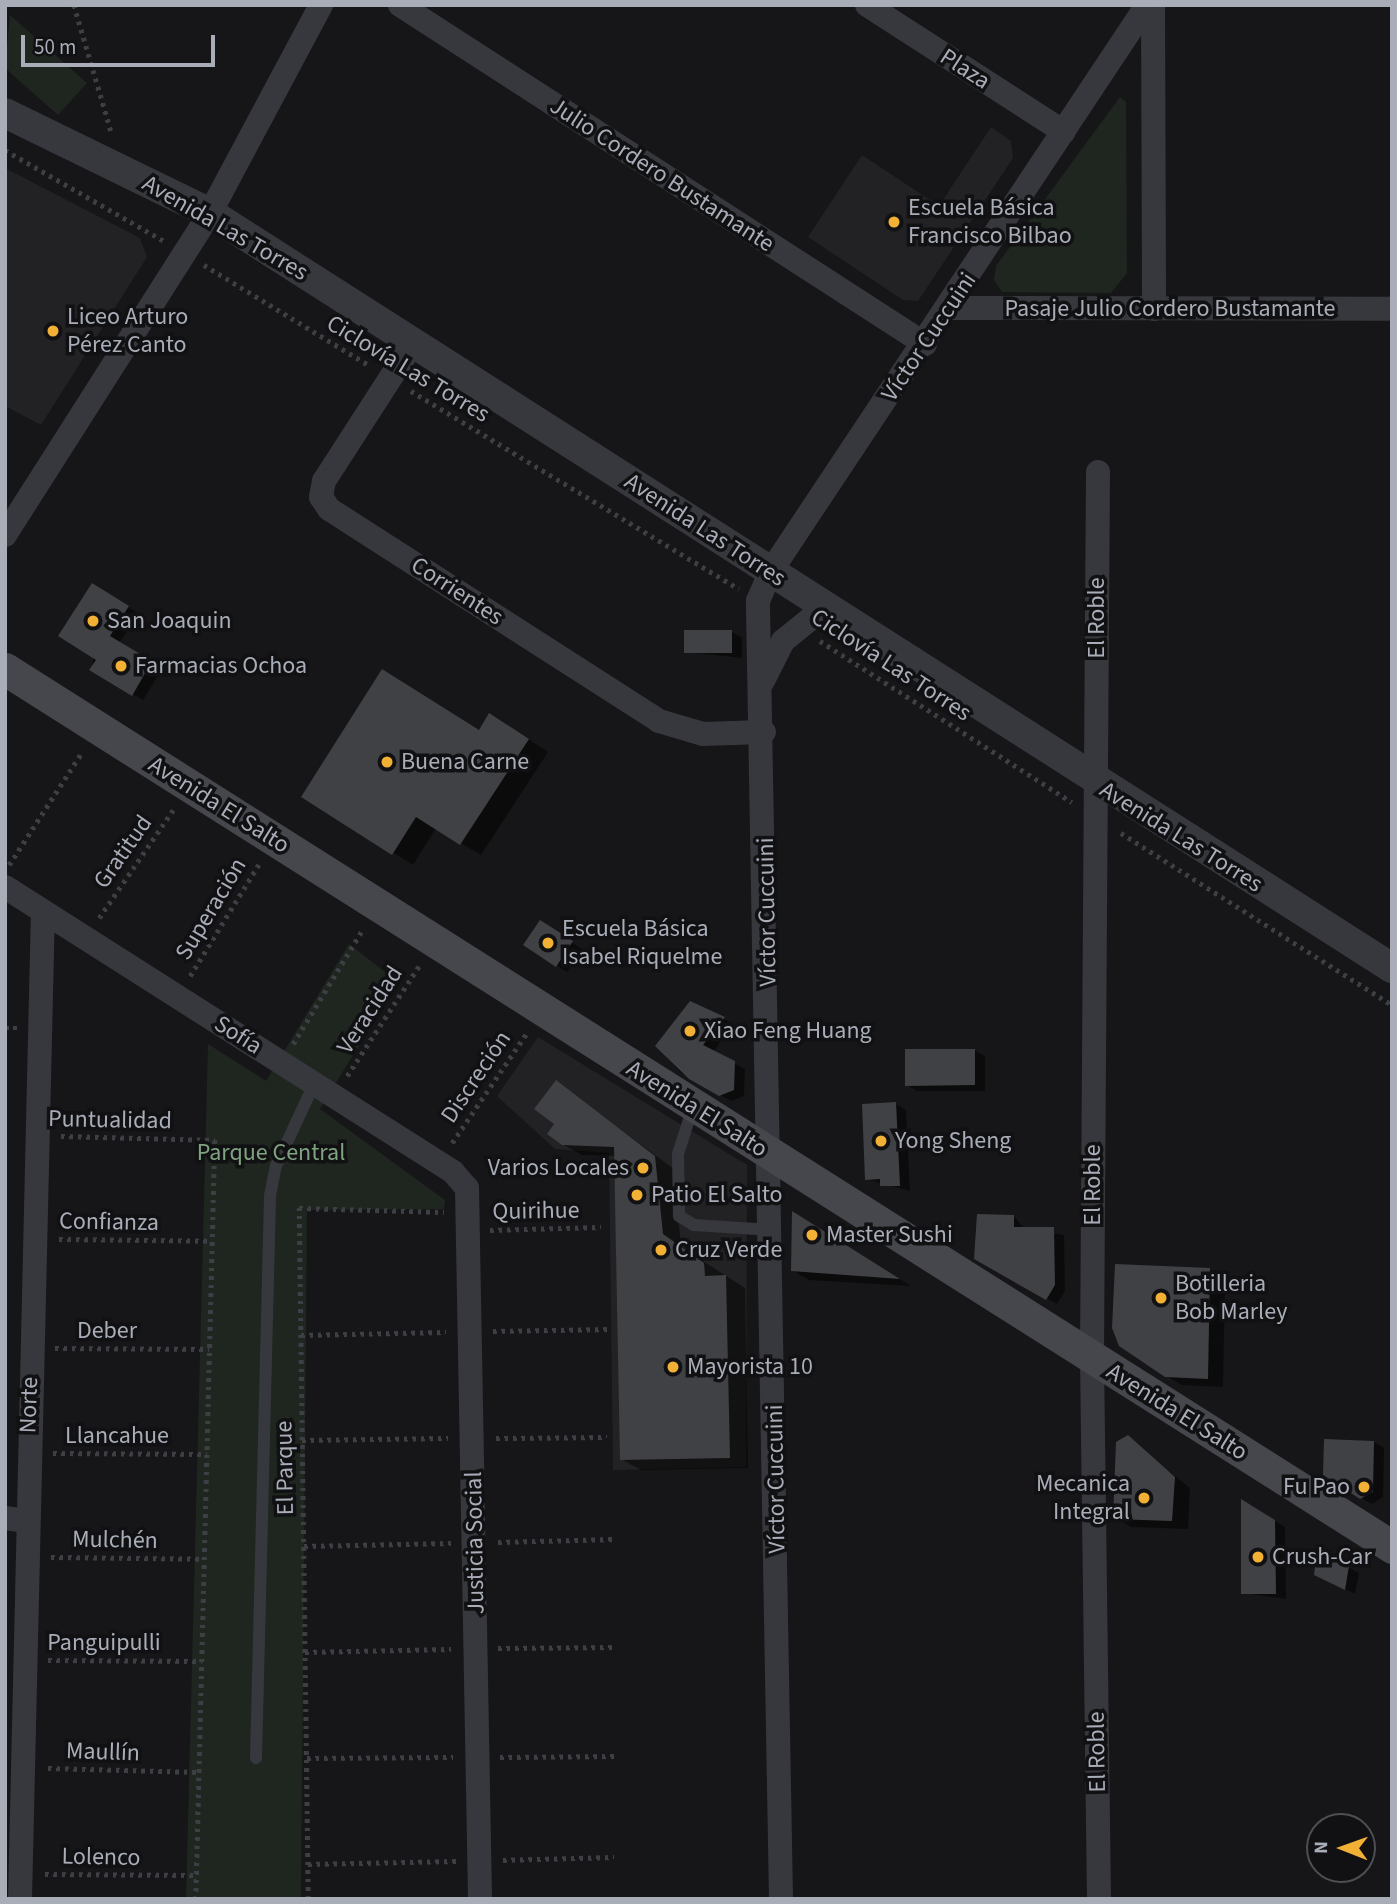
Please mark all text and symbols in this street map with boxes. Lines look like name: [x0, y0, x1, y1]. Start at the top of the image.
scale bar: [24, 21, 219, 65]
text: 50 m: [34, 32, 76, 62]
street label: Plaza: [935, 42, 995, 96]
street label: Julio Cordero Bustamante: [544, 92, 780, 258]
street label: Avenida Las Torres: [137, 169, 313, 287]
place label: Escuela Básica Francisco Bilbao: [908, 194, 1072, 250]
marker: Escuela Básica Francisco Bilbao: [886, 214, 902, 230]
street label: Víctor Cuccuini: [875, 267, 983, 407]
street label: Pasaje Julio Cordero Bustamante: [1005, 295, 1335, 323]
place label: Liceo Arturo Pérez Canto: [67, 303, 188, 359]
street label: Ciclovía Las Torres: [321, 309, 495, 429]
marker: Liceo Arturo Pérez Canto: [45, 323, 61, 339]
street label: Avenida Las Torres: [619, 467, 791, 593]
street label: Corrientes: [406, 551, 508, 631]
street label: El Roble: [1083, 577, 1111, 659]
street label: Ciclovía Las Torres: [806, 603, 976, 727]
place label: San Joaquin: [107, 607, 232, 635]
marker: San Joaquin: [85, 613, 101, 629]
place label: Farmacias Ochoa: [135, 652, 307, 680]
marker: Farmacias Ochoa: [113, 658, 129, 674]
place label: Buena Carne: [401, 748, 529, 776]
street label: Avenida El Salto: [143, 750, 295, 860]
marker: Buena Carne: [379, 754, 395, 770]
street label: Avenida Las Torres: [1094, 775, 1268, 899]
street label: Gratitud: [87, 810, 159, 894]
street label: Víctor Cuccuini: [751, 837, 783, 987]
street label: Superación: [169, 853, 253, 965]
place label: Escuela Básica Isabel Riquelme: [562, 915, 722, 971]
marker: Escuela Básica Isabel Riquelme: [540, 935, 556, 951]
street label: Veracidad: [331, 960, 409, 1060]
street label: Sofía: [209, 1009, 267, 1061]
place label: Xiao Feng Huang: [704, 1017, 872, 1045]
marker: Xiao Feng Huang: [682, 1023, 698, 1039]
street label: Discreción: [435, 1026, 517, 1128]
street label: Avenida El Salto: [621, 1054, 773, 1164]
street label: Puntualidad: [48, 1105, 172, 1135]
place label: Yong Sheng: [895, 1127, 1011, 1155]
marker: Yong Sheng: [873, 1133, 889, 1149]
park label: Parque Central: [197, 1139, 345, 1167]
street label: El Roble: [1079, 1144, 1107, 1226]
place label: Varios Locales: [488, 1154, 629, 1182]
marker: Varios Locales: [635, 1160, 651, 1176]
place label: Patio El Salto: [651, 1181, 783, 1209]
marker: Patio El Salto: [629, 1187, 645, 1203]
street label: Quirihue: [492, 1196, 580, 1226]
street label: Confianza: [59, 1207, 159, 1237]
place label: Master Sushi: [826, 1221, 953, 1249]
marker: Master Sushi: [804, 1227, 820, 1243]
place label: Cruz Verde: [675, 1236, 782, 1264]
marker: Cruz Verde: [653, 1242, 669, 1258]
place label: Botilleria Bob Marley: [1175, 1270, 1287, 1326]
marker: Botilleria Bob Marley: [1153, 1290, 1169, 1306]
street label: Deber: [77, 1317, 137, 1345]
place label: Mayorista 10: [687, 1353, 813, 1381]
street label: Avenida El Salto: [1101, 1357, 1253, 1467]
marker: Mayorista 10: [665, 1359, 681, 1375]
street label: Norte: [14, 1376, 44, 1434]
street label: Víctor Cuccuini: [760, 1404, 792, 1554]
street label: El Parque: [270, 1420, 300, 1516]
street label: Llancahue: [65, 1422, 169, 1450]
place label: Mecanica Integral: [1036, 1470, 1130, 1526]
street label: Justicia Social: [459, 1471, 491, 1615]
place label: Fu Pao: [1283, 1473, 1350, 1501]
marker: Fu Pao: [1356, 1479, 1372, 1495]
marker: Mecanica Integral: [1136, 1490, 1152, 1506]
street label: Mulchén: [72, 1525, 158, 1555]
place label: Crush-Car: [1272, 1543, 1372, 1571]
marker: Crush-Car: [1250, 1549, 1266, 1565]
street label: Panguipulli: [47, 1629, 161, 1657]
street label: El Roble: [1082, 1711, 1112, 1793]
street label: Maullín: [66, 1736, 140, 1768]
north arrow: [1306, 1813, 1376, 1883]
text: N: [1308, 1841, 1335, 1854]
street label: Lolenco: [61, 1842, 141, 1872]

